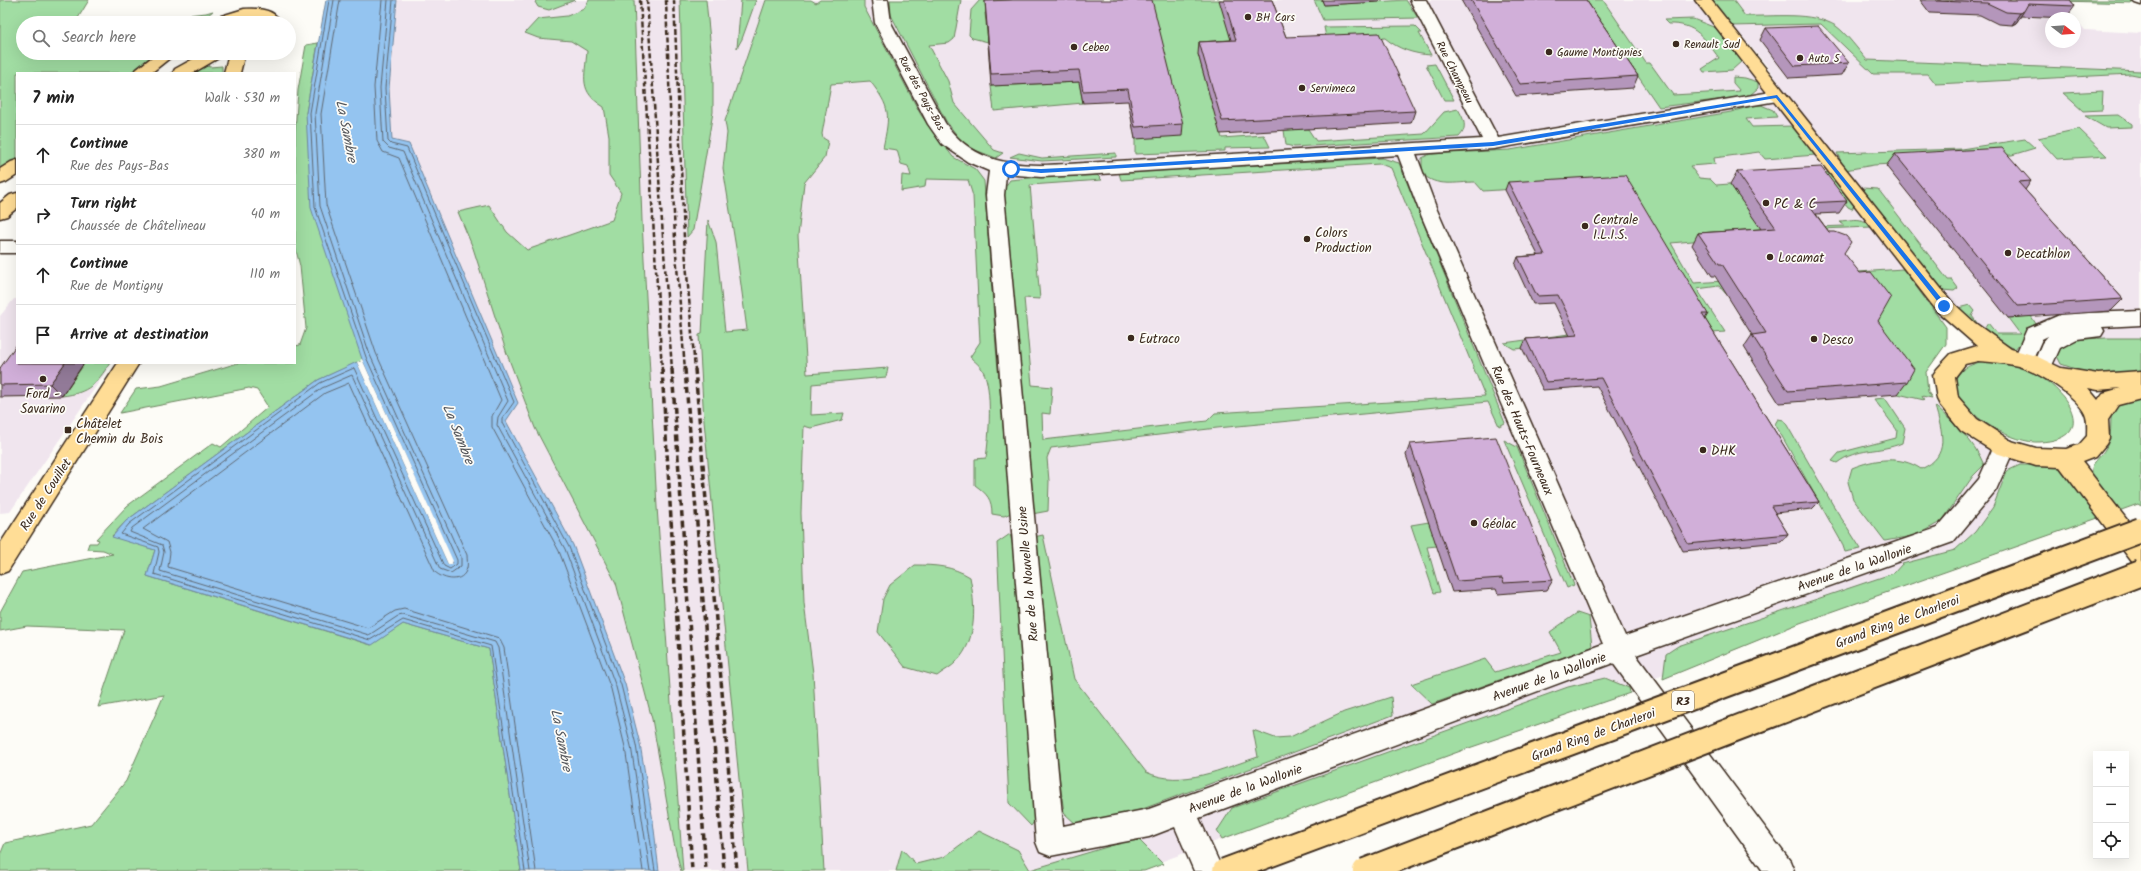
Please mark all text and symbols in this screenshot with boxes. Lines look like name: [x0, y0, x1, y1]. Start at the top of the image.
place label: BH Cars: [1256, 9, 1295, 27]
marker: BH Cars: [1243, 12, 1253, 22]
north arrow: [2045, 12, 2081, 48]
search box: [16, 16, 296, 60]
text: Search here: [62, 26, 136, 50]
icon: search: [30, 27, 52, 49]
place label: Renault Sud: [1684, 36, 1740, 54]
street label: Rue Champeau: [1431, 38, 1478, 108]
place label: Cebeo: [1082, 39, 1109, 57]
marker: Renault Sud: [1671, 39, 1681, 49]
marker: Cebeo: [1069, 42, 1079, 52]
place label: Gaume Montignies: [1557, 44, 1642, 62]
marker: Gaume Montignies: [1544, 47, 1554, 57]
place label: Auto 5: [1808, 50, 1841, 68]
street label: Rue des Pays-Bas: [893, 53, 949, 135]
marker: Auto 5: [1795, 53, 1805, 63]
place label: Servimeca: [1310, 80, 1355, 98]
marker: Servimeca: [1297, 83, 1307, 93]
text: 7 min: [32, 85, 74, 112]
text: Walk · 530 m: [204, 88, 280, 109]
water label: La Sambre: [329, 98, 363, 166]
text: Continue: [70, 132, 128, 156]
icon: ahead: [32, 144, 54, 166]
text: 380 m: [243, 144, 280, 165]
text: Rue des Pays-Bas: [70, 156, 169, 177]
route start: [1002, 160, 1020, 178]
text: Turn right: [70, 192, 137, 216]
place label: PC & C: [1774, 194, 1816, 215]
marker: PC & C: [1761, 198, 1771, 208]
icon: right: [32, 204, 54, 226]
text: 40 m: [251, 204, 280, 225]
place label: Centrale I.L.I.S.: [1593, 210, 1638, 246]
text: Chaussée de Châtelineau: [70, 216, 206, 237]
marker: Centrale I.L.I.S.: [1580, 221, 1590, 231]
place label: Colors Production: [1315, 223, 1372, 259]
marker: Colors Production: [1302, 234, 1312, 244]
place label: Decathlon: [2016, 244, 2070, 265]
place label: Locamat: [1778, 248, 1825, 269]
marker: Decathlon: [2003, 248, 2013, 258]
text: Continue: [70, 252, 128, 276]
marker: Locamat: [1765, 252, 1775, 262]
icon: ahead: [32, 264, 54, 286]
text: 110 m: [250, 264, 280, 285]
text: Rue de Montigny: [70, 276, 163, 297]
route end: [1935, 297, 1953, 315]
text: Arrive at destination: [70, 323, 209, 347]
icon: arrive: [32, 324, 54, 346]
place label: Eutraco: [1139, 329, 1180, 350]
place label: Desco: [1822, 330, 1854, 351]
marker: Eutraco: [1126, 333, 1136, 343]
marker: Desco: [1809, 334, 1819, 344]
street label: Rue des Hauts-Fourneaux: [1485, 362, 1559, 499]
marker: Ford - Savarino: [38, 374, 48, 384]
place label: Ford - Savarino: [21, 384, 66, 420]
water label: La Sambre: [436, 401, 481, 469]
place label: Châtelet Chemin du Bois: [76, 414, 163, 450]
marker: Châtelet Chemin du Bois: [63, 425, 73, 435]
place label: DHK: [1711, 441, 1736, 462]
marker: DHK: [1698, 445, 1708, 455]
street label: Rue de Couillet: [15, 454, 78, 535]
street label: Rue de la Nouvelle Usine: [1012, 505, 1045, 642]
place label: Géolac: [1482, 514, 1517, 535]
marker: Géolac: [1469, 518, 1479, 528]
street label: Avenue de la Wallonie: [1794, 539, 1915, 598]
street label: Grand Ring de Charleroi: [1832, 590, 1963, 655]
street label: Avenue de la Wallonie: [1490, 647, 1610, 708]
road number: R3: [1672, 691, 1694, 711]
street label: Grand Ring de Charleroi: [1528, 703, 1659, 768]
water label: La Sambre: [544, 707, 578, 775]
map controls: [2093, 751, 2129, 859]
button: +: [2093, 751, 2129, 787]
street label: Avenue de la Wallonie: [1186, 759, 1306, 820]
button: −: [2093, 787, 2129, 823]
button: locate: [2093, 823, 2129, 859]

